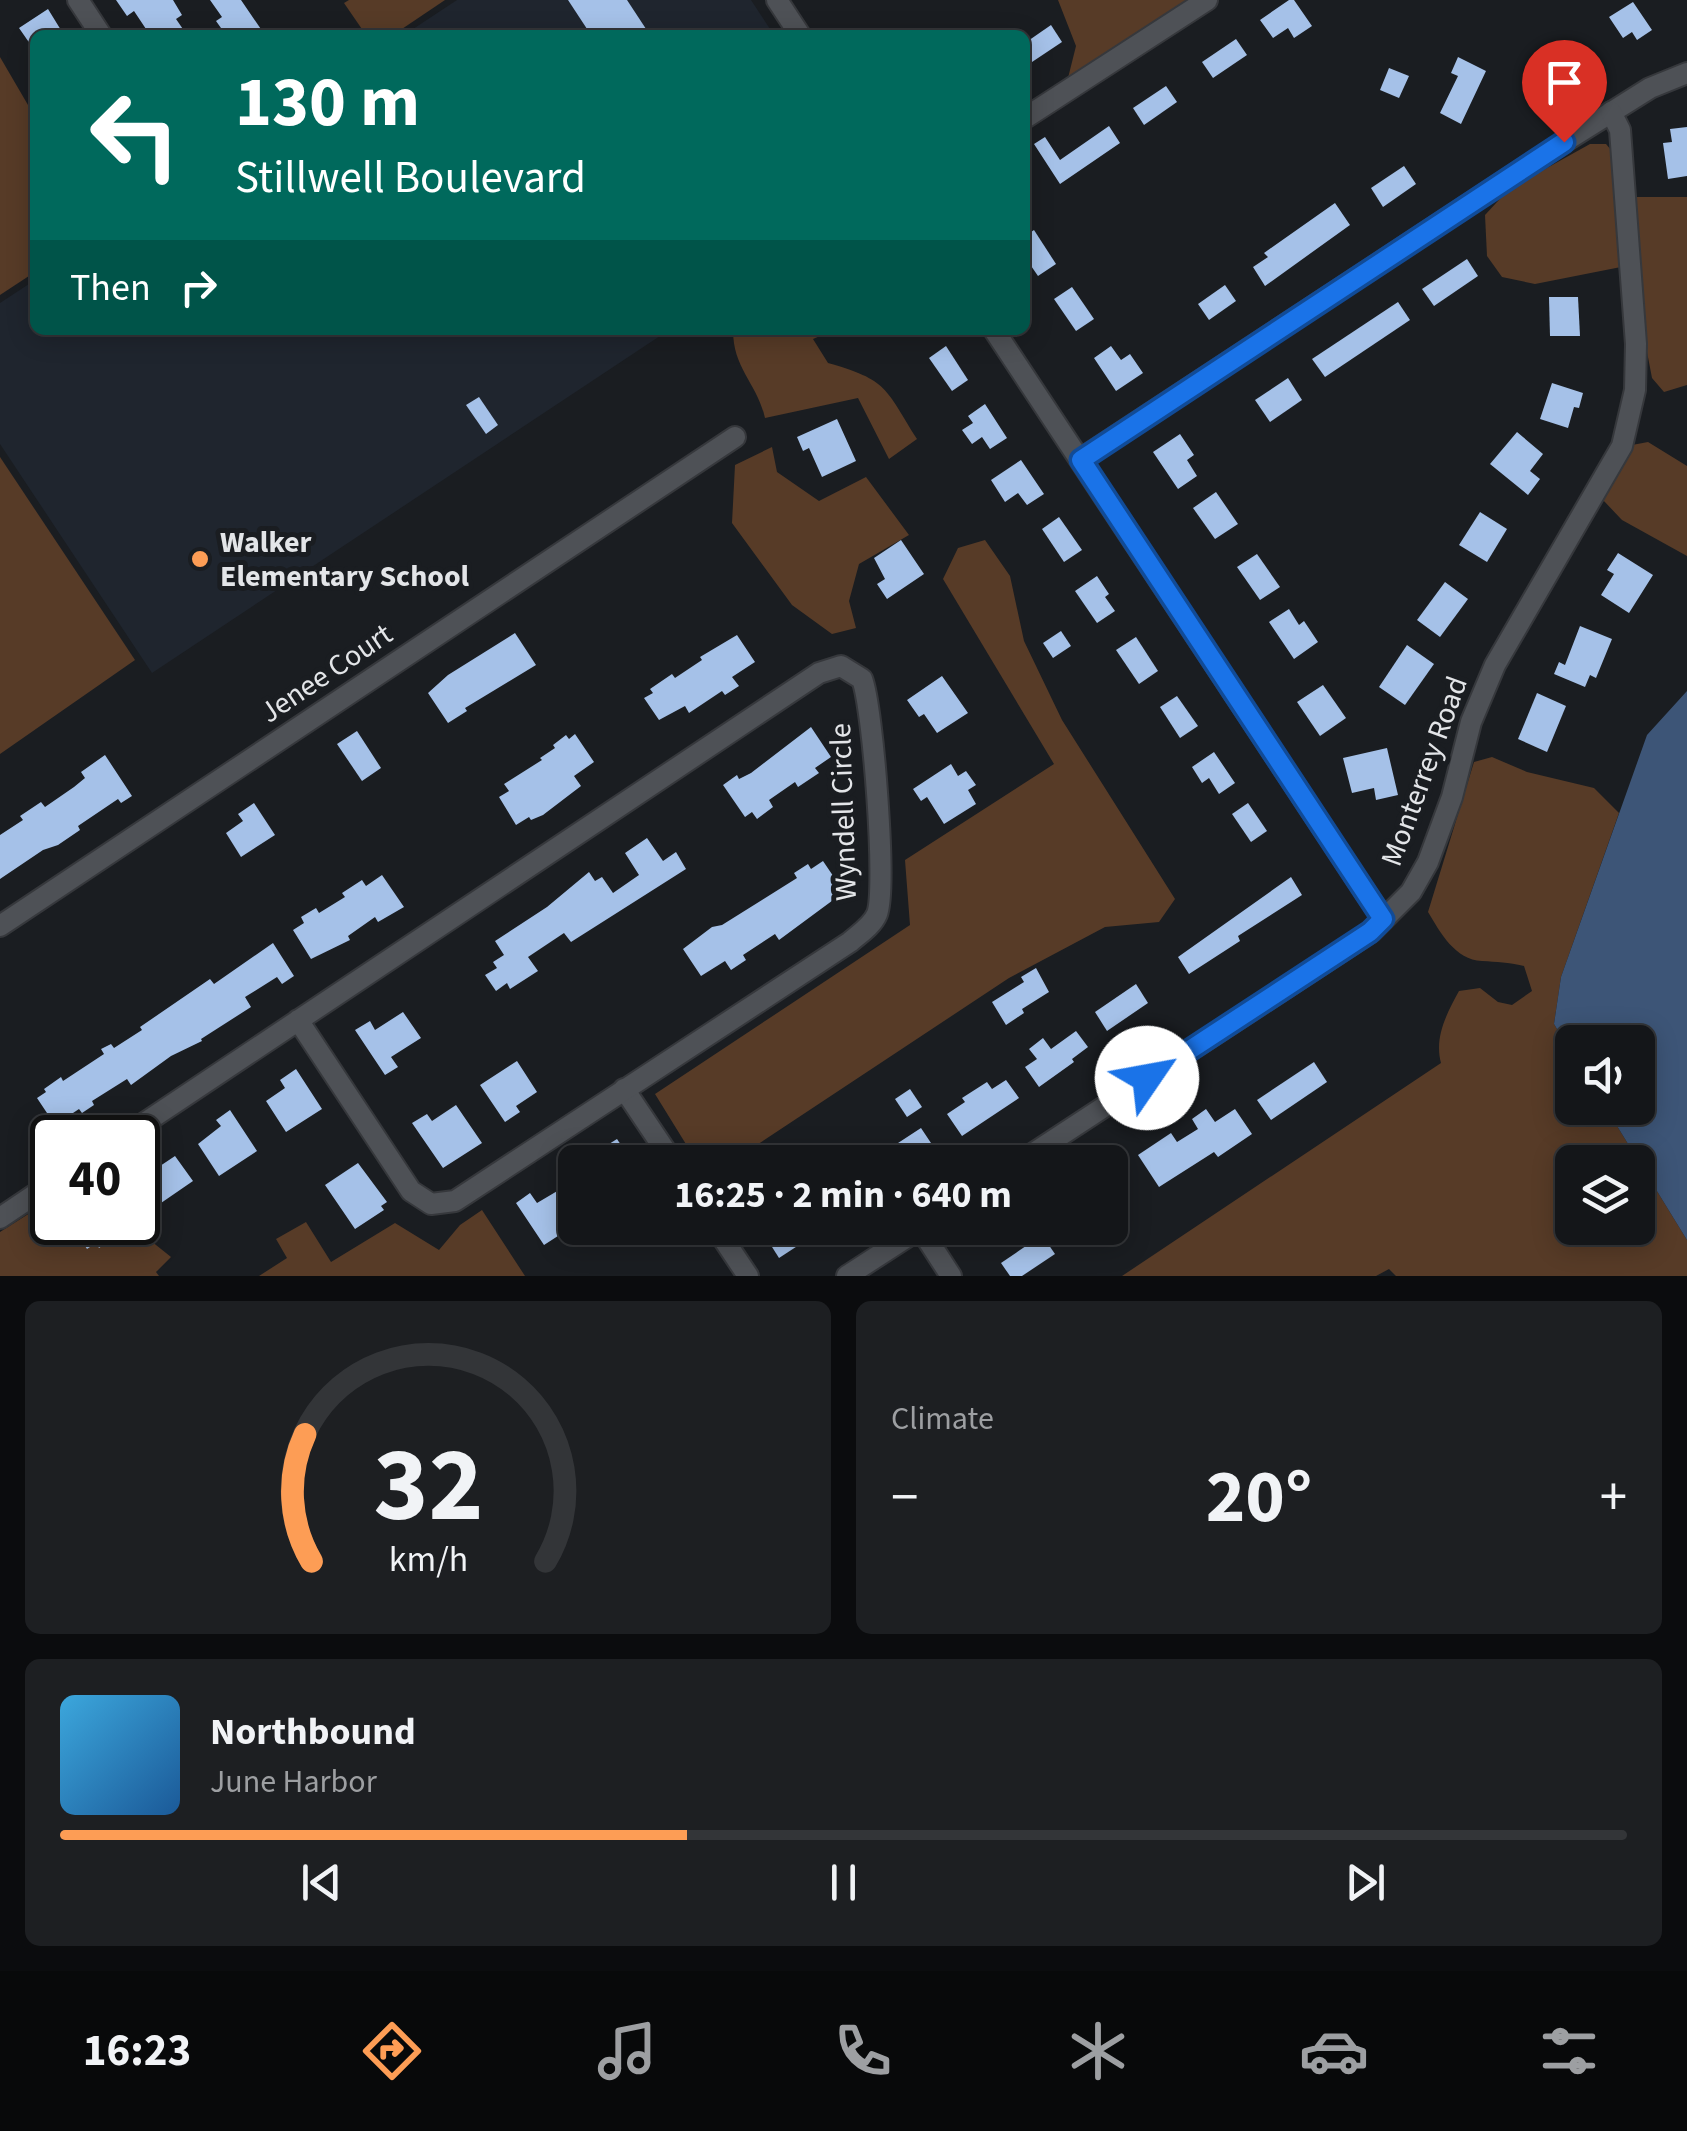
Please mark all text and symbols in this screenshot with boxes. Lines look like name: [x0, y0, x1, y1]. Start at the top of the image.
pin: [1522, 40, 1607, 143]
text: 130 m: [235, 53, 420, 153]
icon: arrive: [1537, 55, 1592, 110]
icon: left: [70, 70, 200, 200]
text: Stillwell Boulevard: [235, 146, 586, 210]
icon: right: [171, 260, 226, 315]
text: Then: [70, 261, 151, 315]
place label: Walker Elementary School: [220, 521, 470, 598]
marker: Walker Elementary School: [189, 548, 211, 570]
street label: Jenee Court: [251, 613, 401, 734]
street label: Monterrey Road: [1370, 670, 1479, 872]
street label: Wyndell Circle: [819, 722, 868, 902]
map controls: [1555, 1025, 1655, 1245]
button: sound: [1555, 1025, 1655, 1125]
position arrow: [1095, 1026, 1199, 1130]
speed limit sign: 40: [30, 1115, 160, 1245]
button: layers: [1555, 1145, 1655, 1245]
text: 16:25 · 2 min · 640 m: [674, 1168, 1012, 1222]
text: Climate: [891, 1396, 994, 1442]
text: 32: [373, 1413, 483, 1561]
text: 20°: [1206, 1444, 1312, 1551]
text: −: [891, 1459, 918, 1537]
text: +: [1600, 1459, 1627, 1537]
text: km/h: [388, 1534, 468, 1585]
text: Northbound: [210, 1705, 416, 1759]
text: June Harbor: [210, 1759, 377, 1805]
icon: previous: [294, 1855, 349, 1910]
icon: pause: [816, 1855, 871, 1910]
icon: next: [1338, 1855, 1393, 1910]
icon: directions: [357, 2016, 427, 2086]
icon: music: [592, 2016, 662, 2086]
icon: phone: [828, 2016, 898, 2086]
icon: climate: [1063, 2016, 1133, 2086]
icon: car: [1299, 2016, 1369, 2086]
icon: filters: [1534, 2016, 1604, 2086]
text: 16:23: [83, 2019, 191, 2083]

